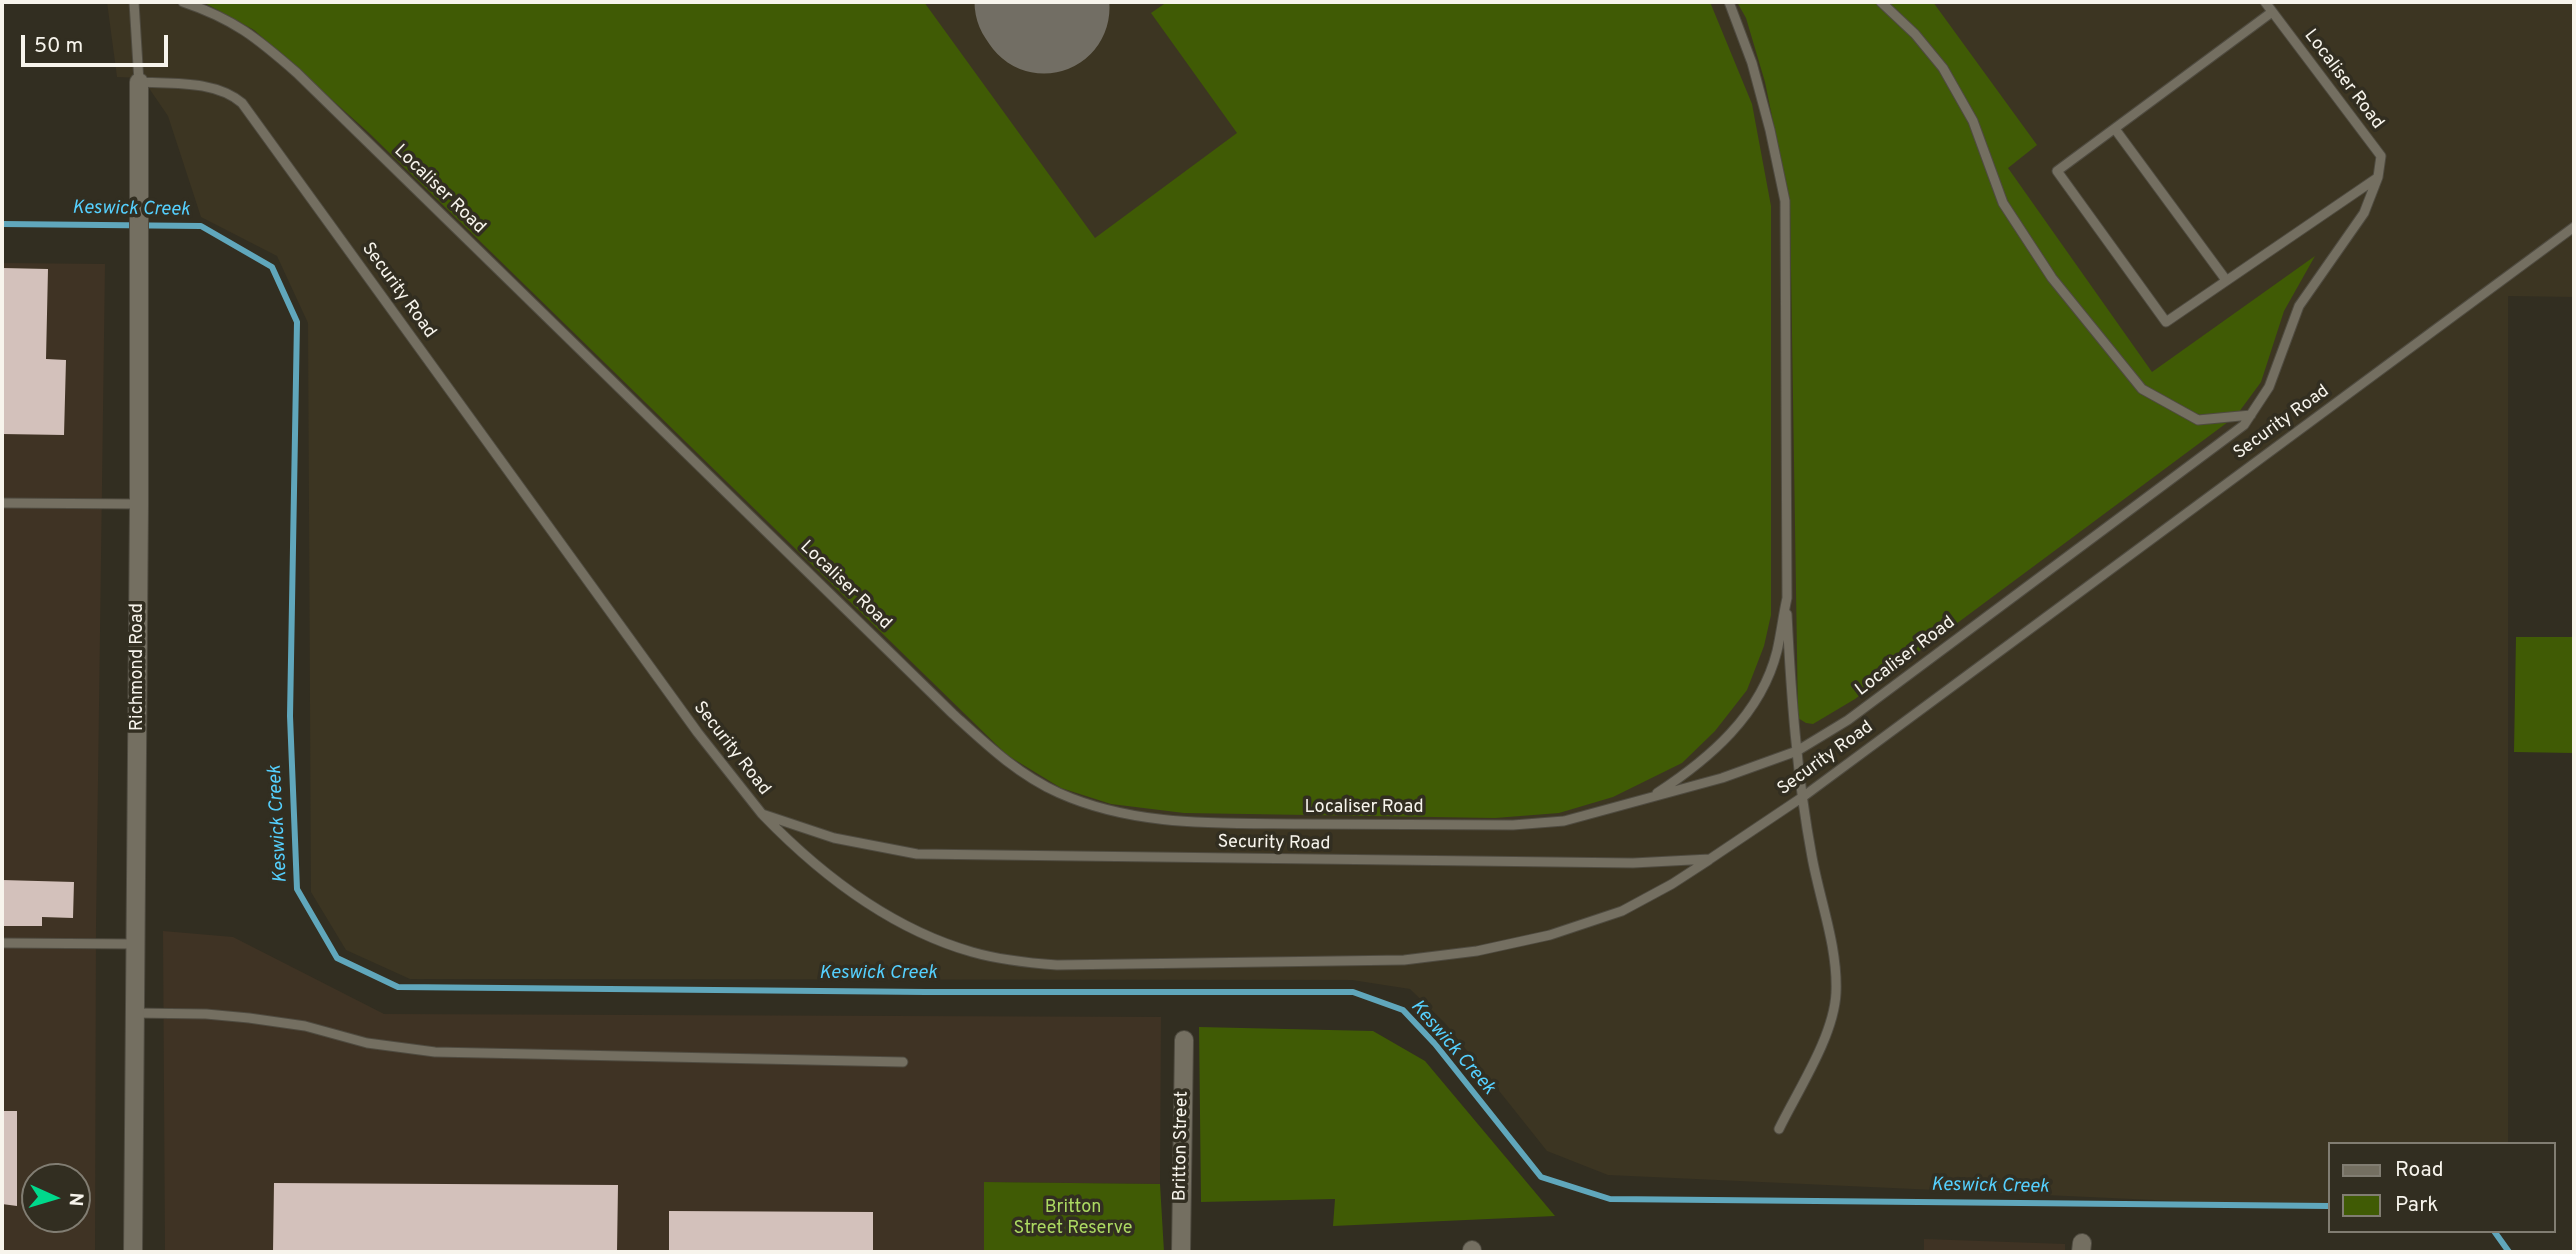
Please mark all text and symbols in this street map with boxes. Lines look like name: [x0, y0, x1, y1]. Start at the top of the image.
scale bar: [24, 21, 172, 65]
street label: Localiser Road: [2299, 26, 2387, 134]
text: 50 m: [34, 33, 83, 60]
street label: Localiser Road: [389, 141, 489, 239]
water label: Keswick Creek: [72, 198, 190, 222]
street label: Security Road: [356, 239, 440, 343]
street label: Security Road: [2230, 381, 2334, 465]
street label: Localiser Road: [795, 537, 895, 635]
street label: Richmond Road: [127, 603, 149, 731]
street label: Localiser Road: [1852, 613, 1960, 701]
street label: Security Road: [688, 698, 774, 800]
street label: Security Road: [1774, 717, 1878, 801]
water label: Keswick Creek: [265, 764, 293, 884]
street label: Localiser Road: [1305, 797, 1423, 819]
street label: Security Road: [1217, 832, 1331, 856]
water label: Keswick Creek: [819, 963, 937, 985]
water label: Keswick Creek: [1405, 996, 1499, 1100]
street label: Britton Street: [1170, 1091, 1194, 1201]
legend: [2328, 1142, 2555, 1233]
text: Road: [2395, 1157, 2444, 1184]
north arrow: [21, 1163, 91, 1233]
water label: Keswick Creek: [1931, 1175, 2049, 1199]
text: N: [63, 1192, 87, 1207]
text: Park: [2395, 1192, 2438, 1219]
park label: Britton Street Reserve: [1014, 1197, 1132, 1240]

